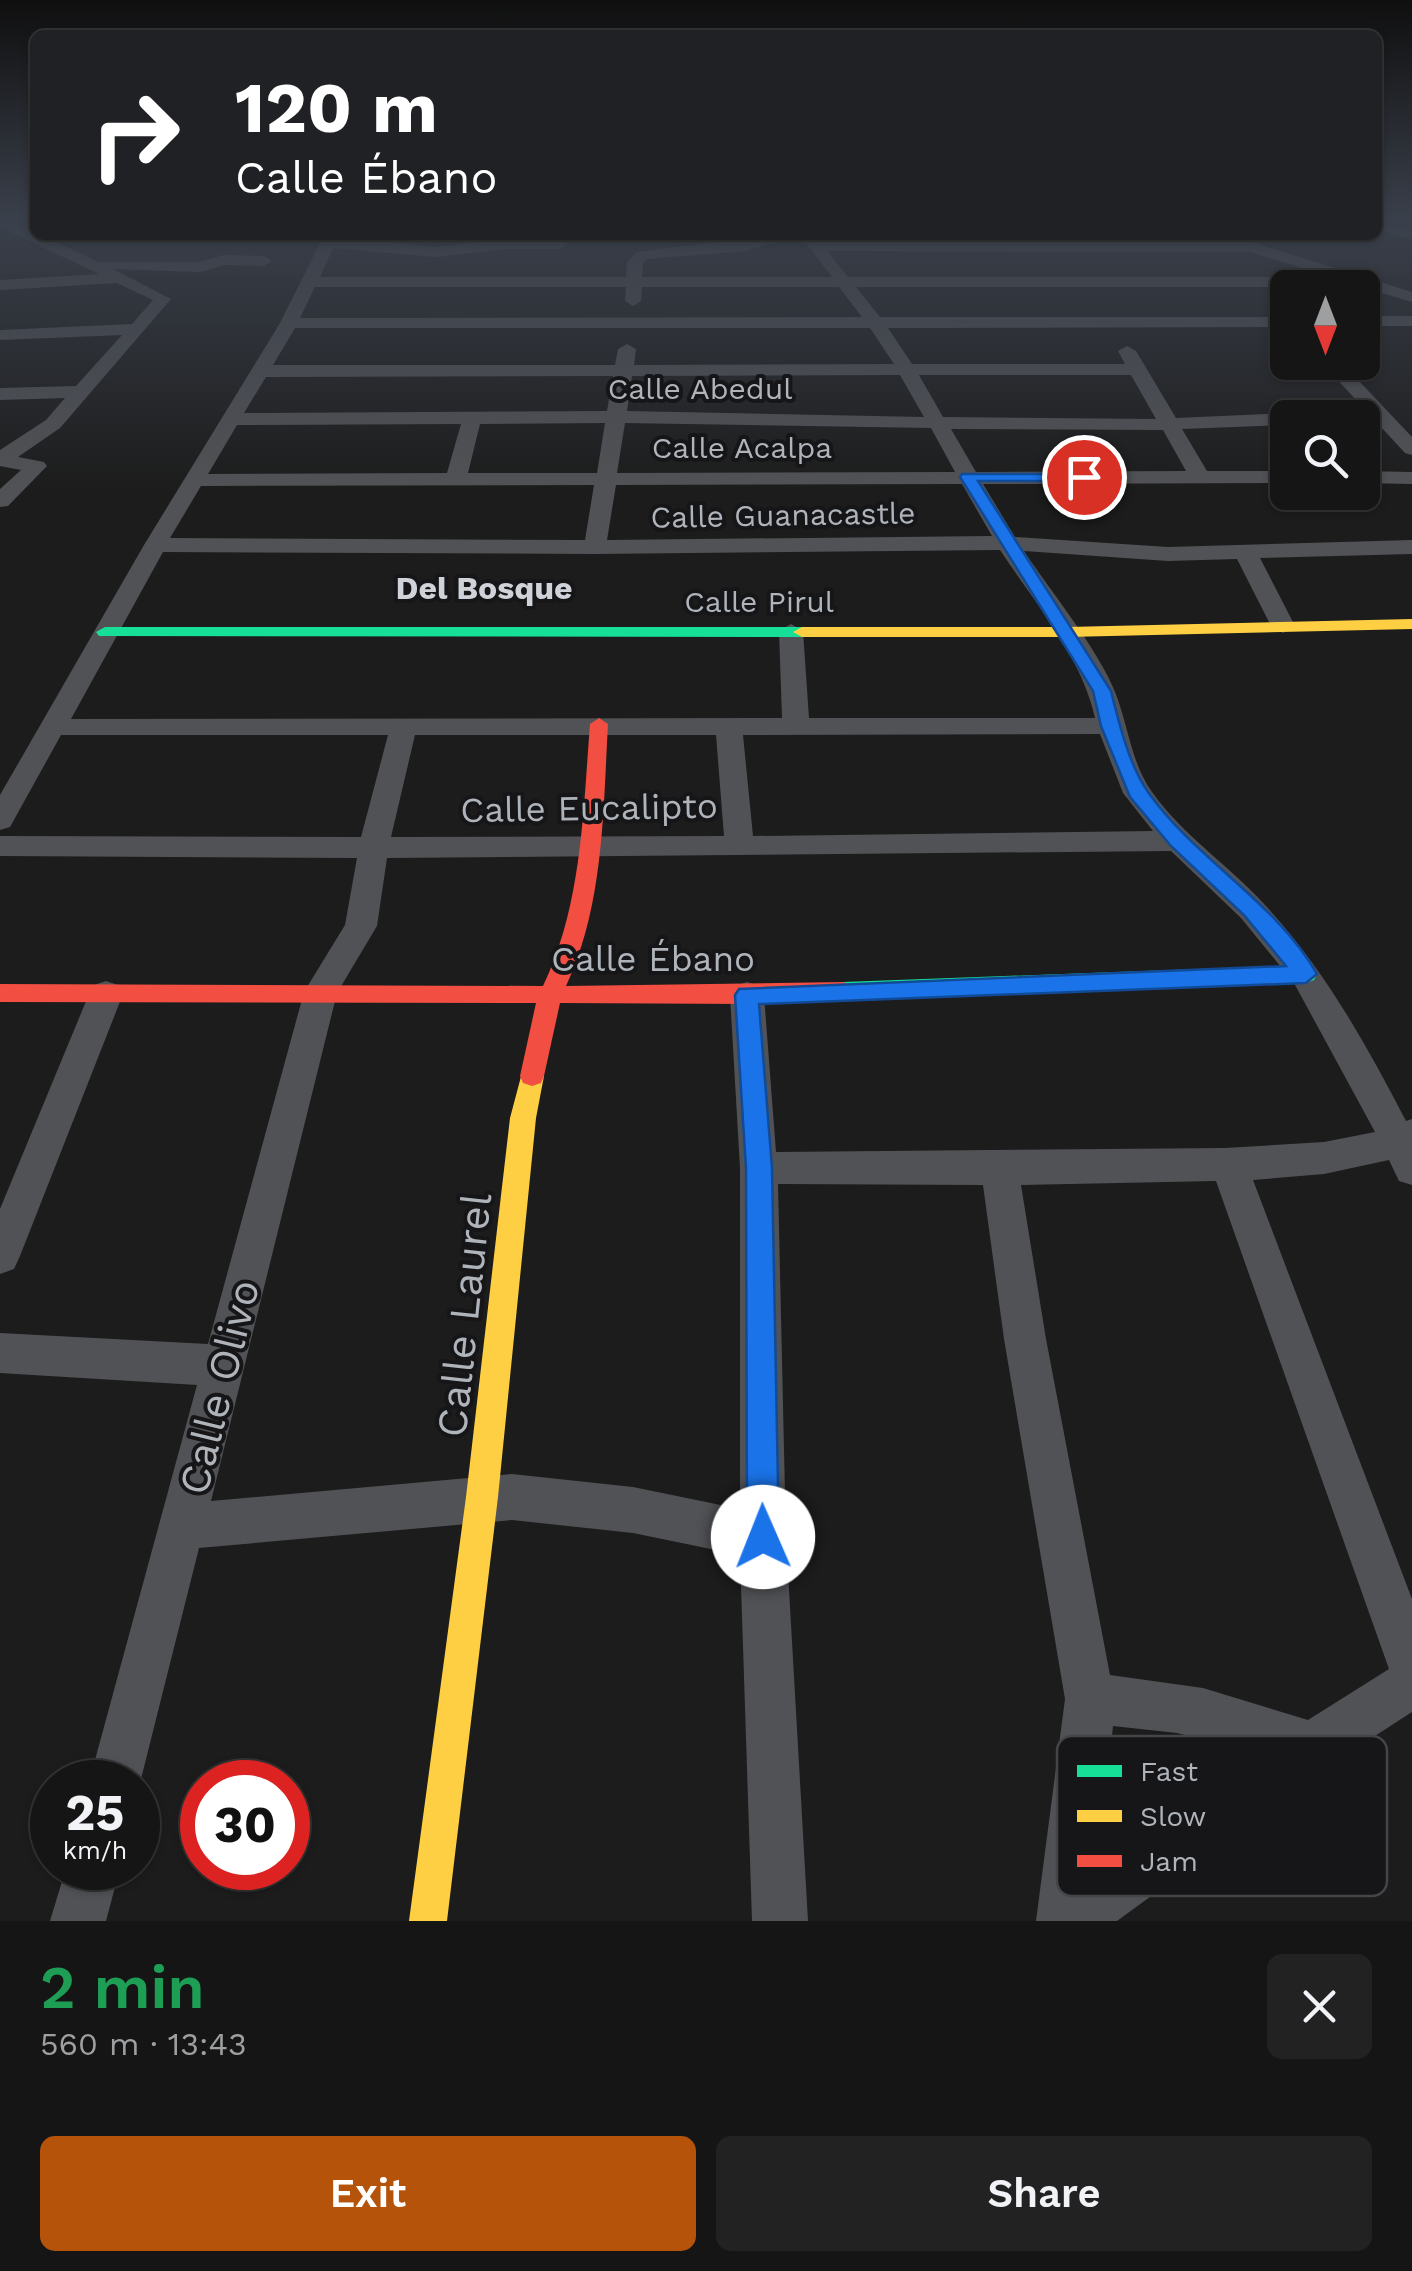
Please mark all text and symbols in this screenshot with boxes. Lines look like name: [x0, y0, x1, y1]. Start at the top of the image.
text: 120 m: [235, 67, 438, 149]
icon: right: [70, 70, 200, 200]
text: Calle Ébano: [235, 151, 497, 204]
north arrow: [1270, 270, 1380, 380]
map controls: [1270, 270, 1380, 510]
street label: Calle Abedul: [608, 371, 792, 406]
button: search: [1270, 400, 1380, 510]
street label: Calle Acalpa: [652, 430, 832, 465]
pin: [1042, 435, 1127, 520]
icon: arrive: [1057, 450, 1112, 505]
street label: Calle Guanacastle: [650, 495, 916, 535]
district label: Del Bosque: [395, 569, 573, 607]
street label: Calle Pirul: [684, 584, 834, 619]
street label: Calle Eucalipto: [460, 785, 718, 831]
street label: Calle Ébano: [551, 938, 755, 980]
street label: Calle Laurel: [427, 1190, 501, 1439]
street label: Calle Olivo: [169, 1275, 269, 1499]
position arrow: [711, 1485, 815, 1589]
legend: [1057, 1736, 1387, 1896]
text: Fast: [1140, 1755, 1198, 1788]
speed limit sign: 30: [180, 1760, 310, 1890]
text: 25: [66, 1783, 124, 1842]
text: Slow: [1140, 1800, 1206, 1833]
text: km/h: [63, 1836, 127, 1865]
text: Jam: [1140, 1845, 1198, 1878]
text: 2 min: [40, 1952, 205, 2023]
button: close: [1267, 1954, 1372, 2059]
text: 560 m · 13:43: [40, 2025, 247, 2063]
button: Exit: [40, 2136, 696, 2251]
button: Share: [716, 2136, 1372, 2251]

